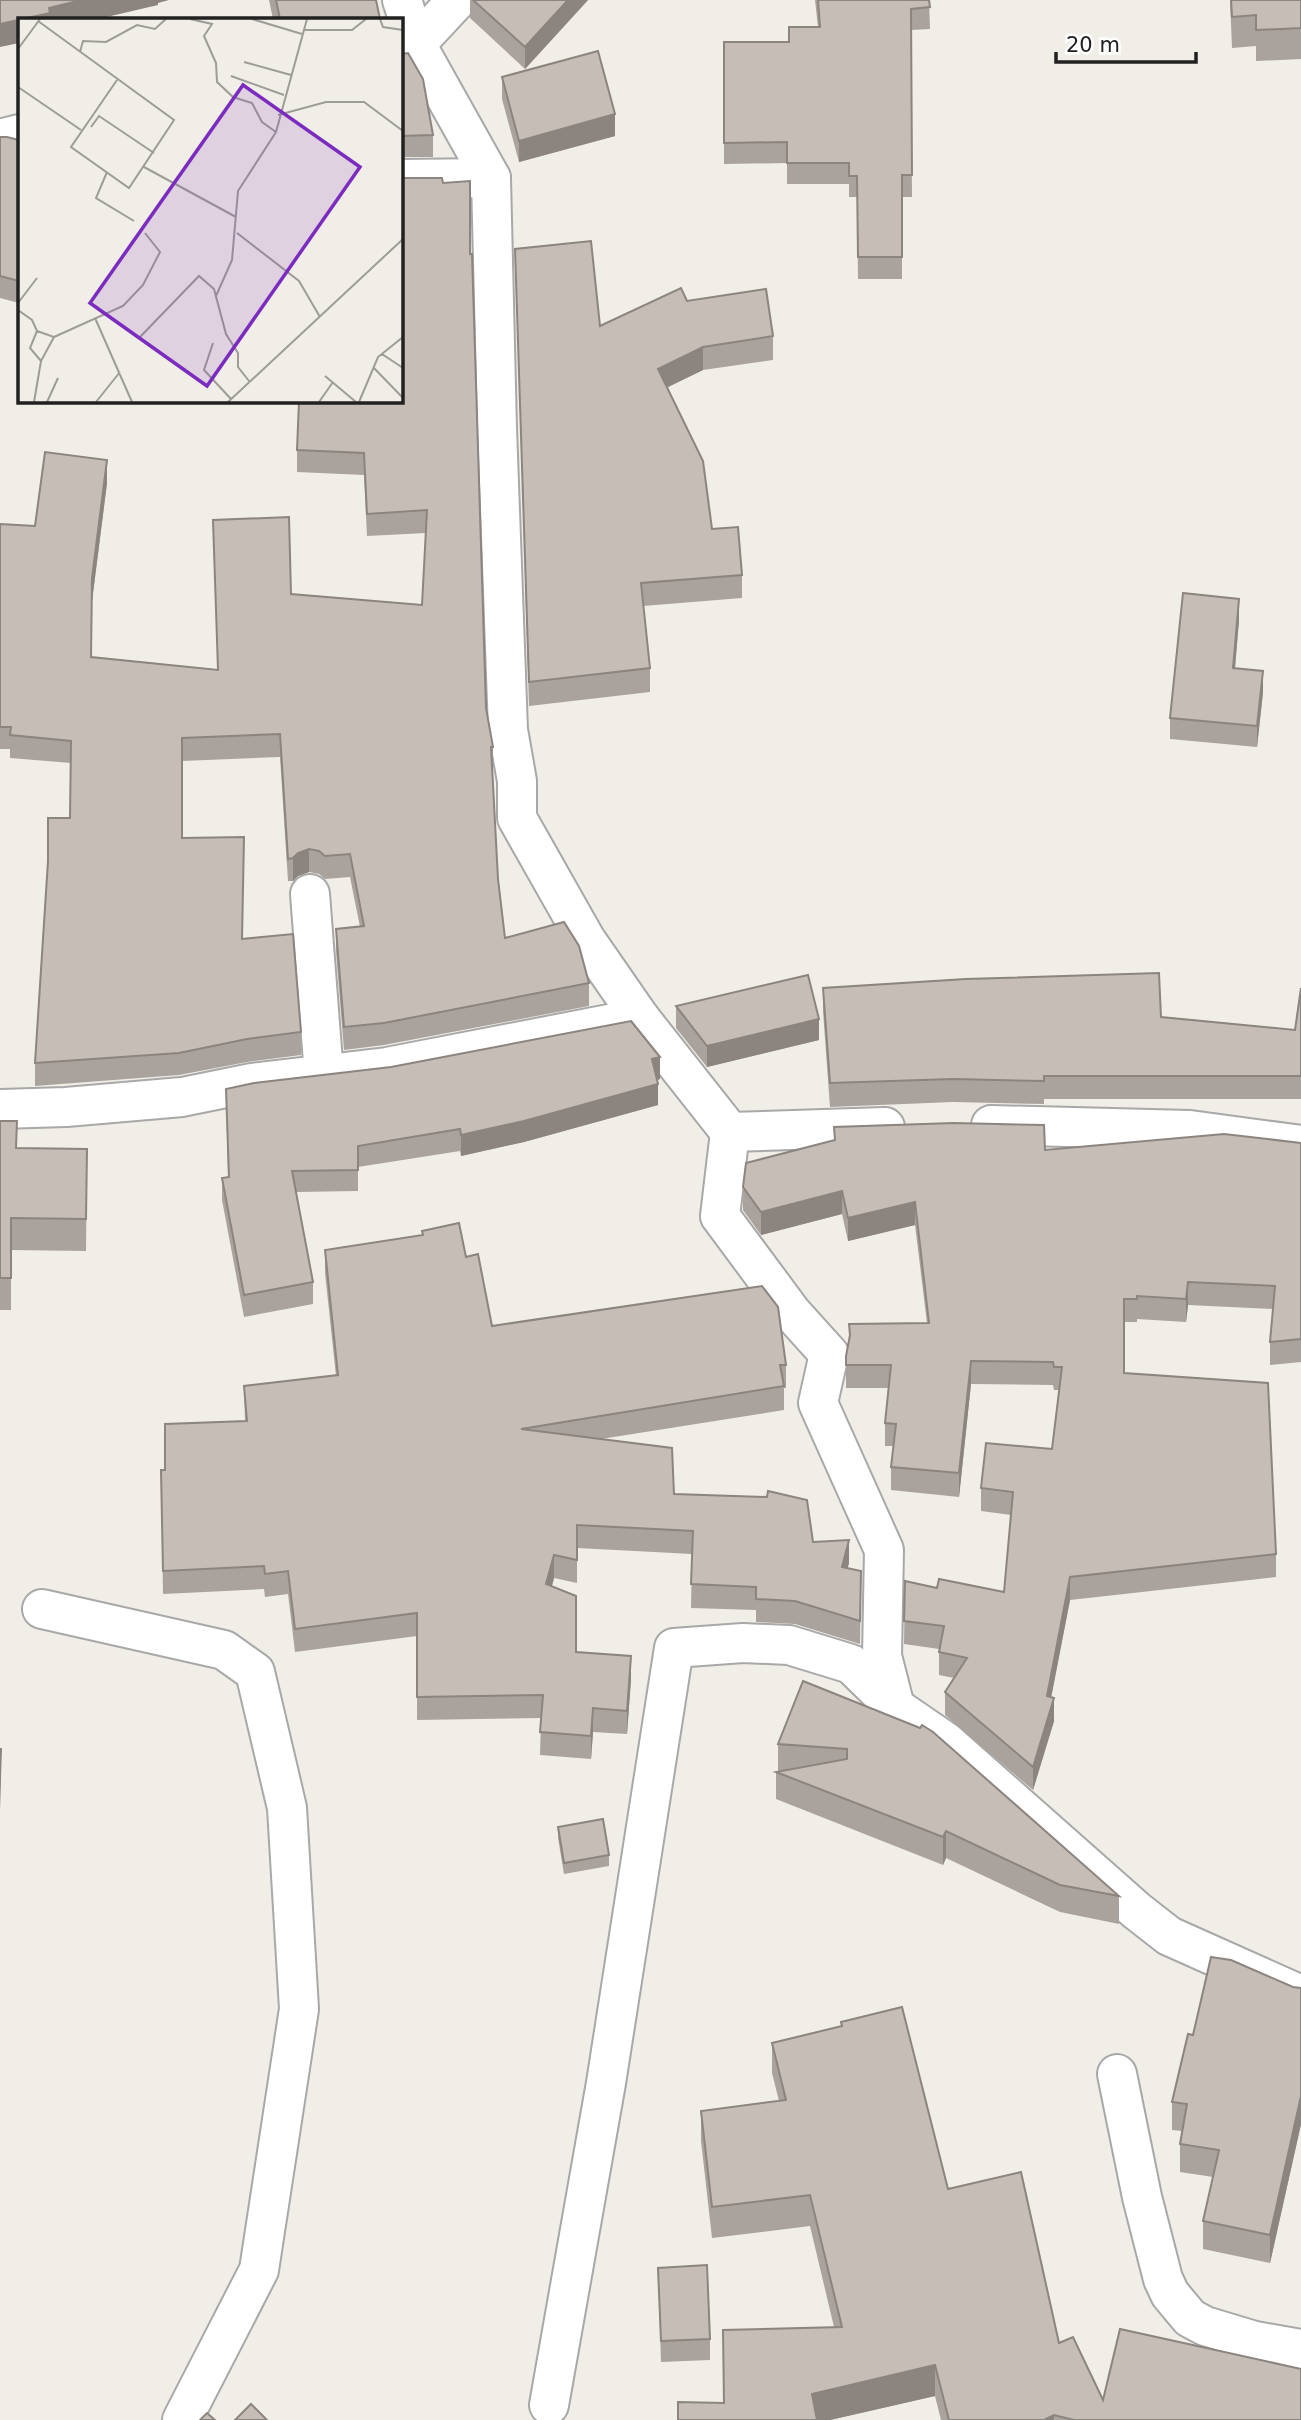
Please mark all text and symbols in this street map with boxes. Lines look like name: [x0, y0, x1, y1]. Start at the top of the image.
inset map: [18, 18, 402, 402]
scale bar: [1056, 21, 1196, 65]
text: 20 m: [1066, 33, 1120, 57]

